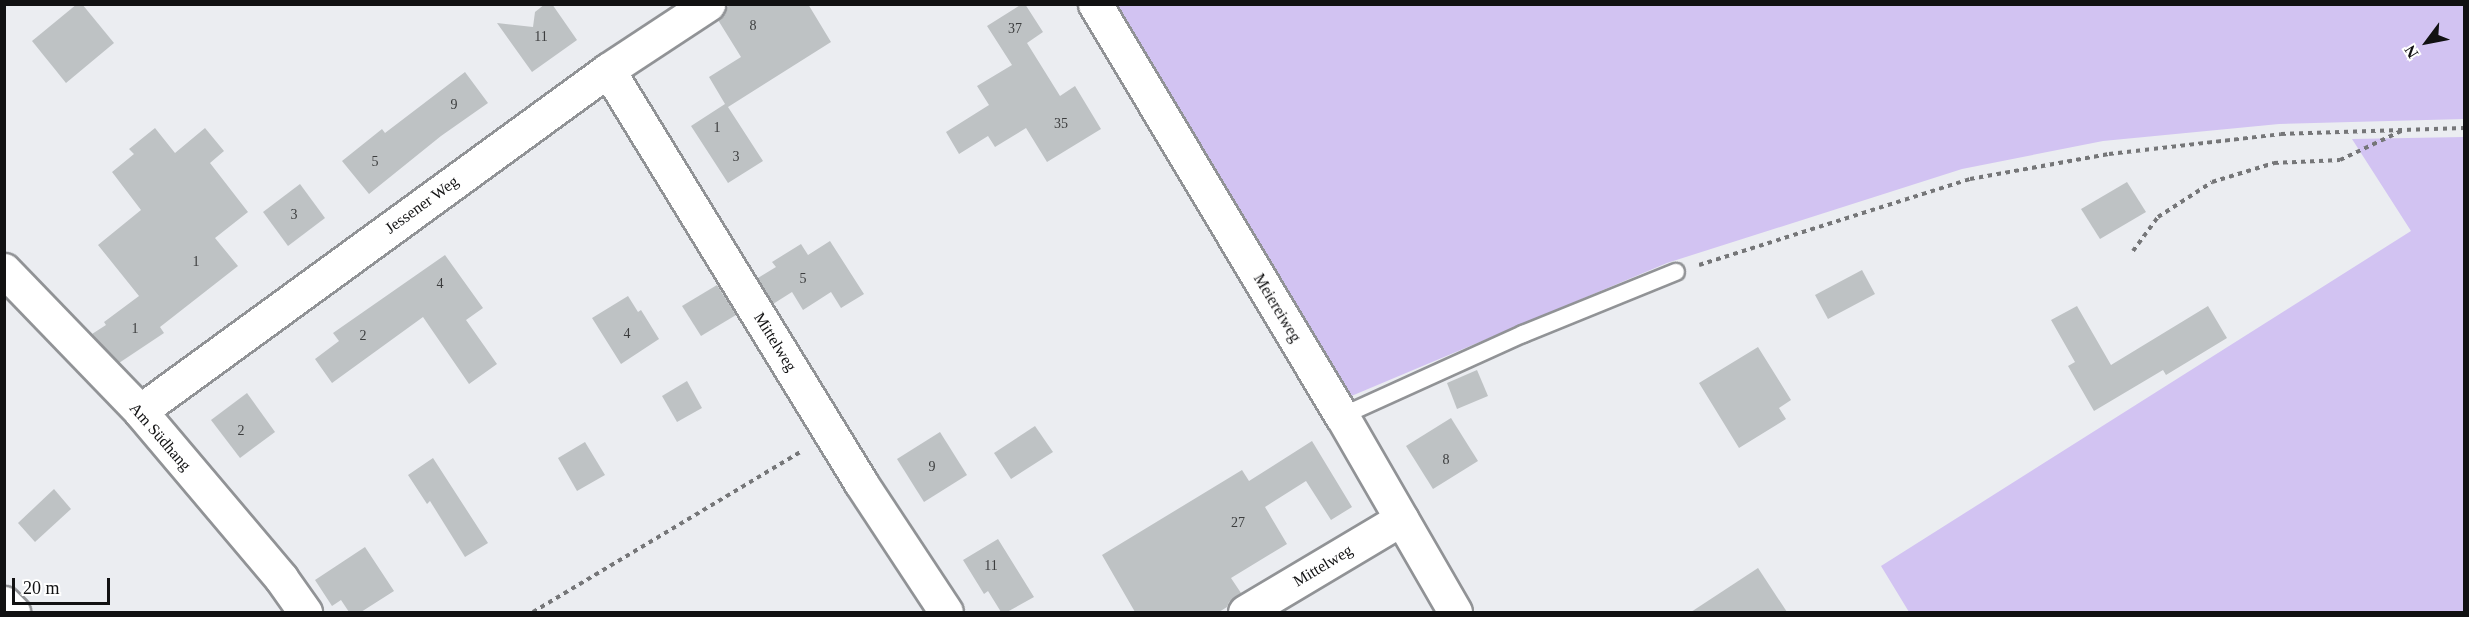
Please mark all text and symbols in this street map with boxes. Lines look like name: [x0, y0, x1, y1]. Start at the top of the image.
north arrow: [2397, 12, 2457, 72]
house number: 8: [750, 18, 756, 34]
house number: 37: [1008, 21, 1022, 37]
house number: 11: [534, 29, 548, 45]
text: N: [2401, 42, 2422, 61]
house number: 9: [451, 97, 458, 113]
house number: 35: [1054, 116, 1068, 132]
house number: 1: [714, 120, 720, 136]
house number: 3: [732, 149, 740, 165]
house number: 5: [372, 154, 378, 170]
street label: Jessener Weg: [381, 172, 463, 238]
house number: 3: [290, 207, 298, 223]
house number: 1: [192, 254, 200, 270]
street label: Meiereiweg: [1249, 270, 1305, 346]
house number: 5: [800, 271, 807, 287]
house number: 4: [436, 276, 443, 292]
street label: Mittelweg: [749, 309, 801, 375]
house number: 1: [132, 321, 138, 337]
house number: 4: [624, 326, 630, 342]
house number: 2: [360, 328, 366, 344]
street label: Am Südhang: [125, 399, 195, 475]
house number: 2: [237, 423, 244, 439]
house number: 8: [1442, 452, 1450, 468]
house number: 9: [928, 459, 936, 475]
house number: 27: [1231, 515, 1245, 531]
street label: Mittelweg: [1290, 541, 1356, 591]
house number: 11: [984, 558, 998, 574]
scale bar: [15, 566, 112, 604]
text: 20 m: [23, 578, 60, 598]

